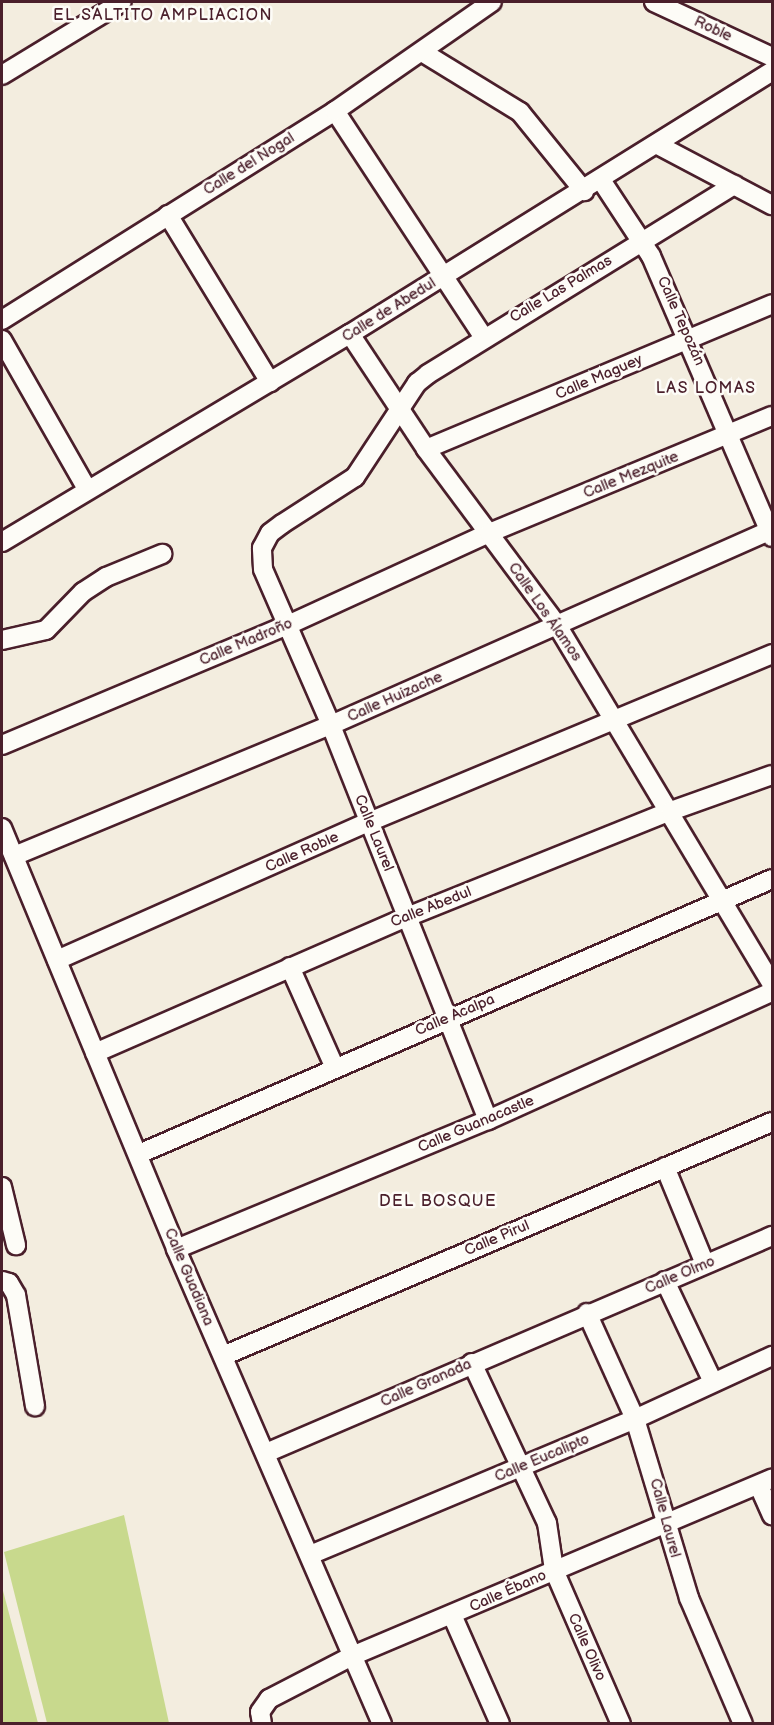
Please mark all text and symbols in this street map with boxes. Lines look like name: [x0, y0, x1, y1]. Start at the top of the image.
district label: EL SALTITO AMPLIACION: [53, 6, 273, 26]
street label: Roble: [691, 12, 735, 46]
street label: Calle del Nogal: [200, 129, 298, 199]
street label: Calle Las Palmas: [507, 251, 615, 327]
street label: Calle Tepozán: [653, 273, 709, 369]
street label: Calle de Abedul: [339, 274, 439, 346]
street label: Calle Maguey: [553, 351, 645, 403]
district label: LAS LOMAS: [656, 379, 756, 399]
street label: Calle Mezquite: [581, 448, 681, 502]
street label: Calle Los Álamos: [504, 559, 586, 665]
street label: Calle Madroño: [197, 614, 295, 670]
street label: Calle Huizache: [345, 668, 445, 726]
street label: Calle Laurel: [350, 792, 398, 874]
street label: Calle Roble: [263, 828, 341, 876]
street label: Calle Abedul: [388, 883, 474, 931]
street label: Calle Acalpa: [413, 990, 497, 1040]
street label: Calle Guanacastle: [415, 1091, 537, 1157]
district label: DEL BOSQUE: [379, 1192, 497, 1212]
street label: Calle Pirul: [462, 1216, 532, 1260]
street label: Calle Guadiana: [160, 1225, 218, 1329]
street label: Calle Olmo: [642, 1252, 718, 1298]
street label: Calle Granada: [378, 1355, 474, 1411]
street label: Calle Eucalipto: [492, 1430, 592, 1486]
street label: Calle Laurel: [646, 1477, 684, 1559]
street label: Calle Ébano: [467, 1566, 549, 1616]
street label: Calle Olivo: [564, 1610, 610, 1684]

